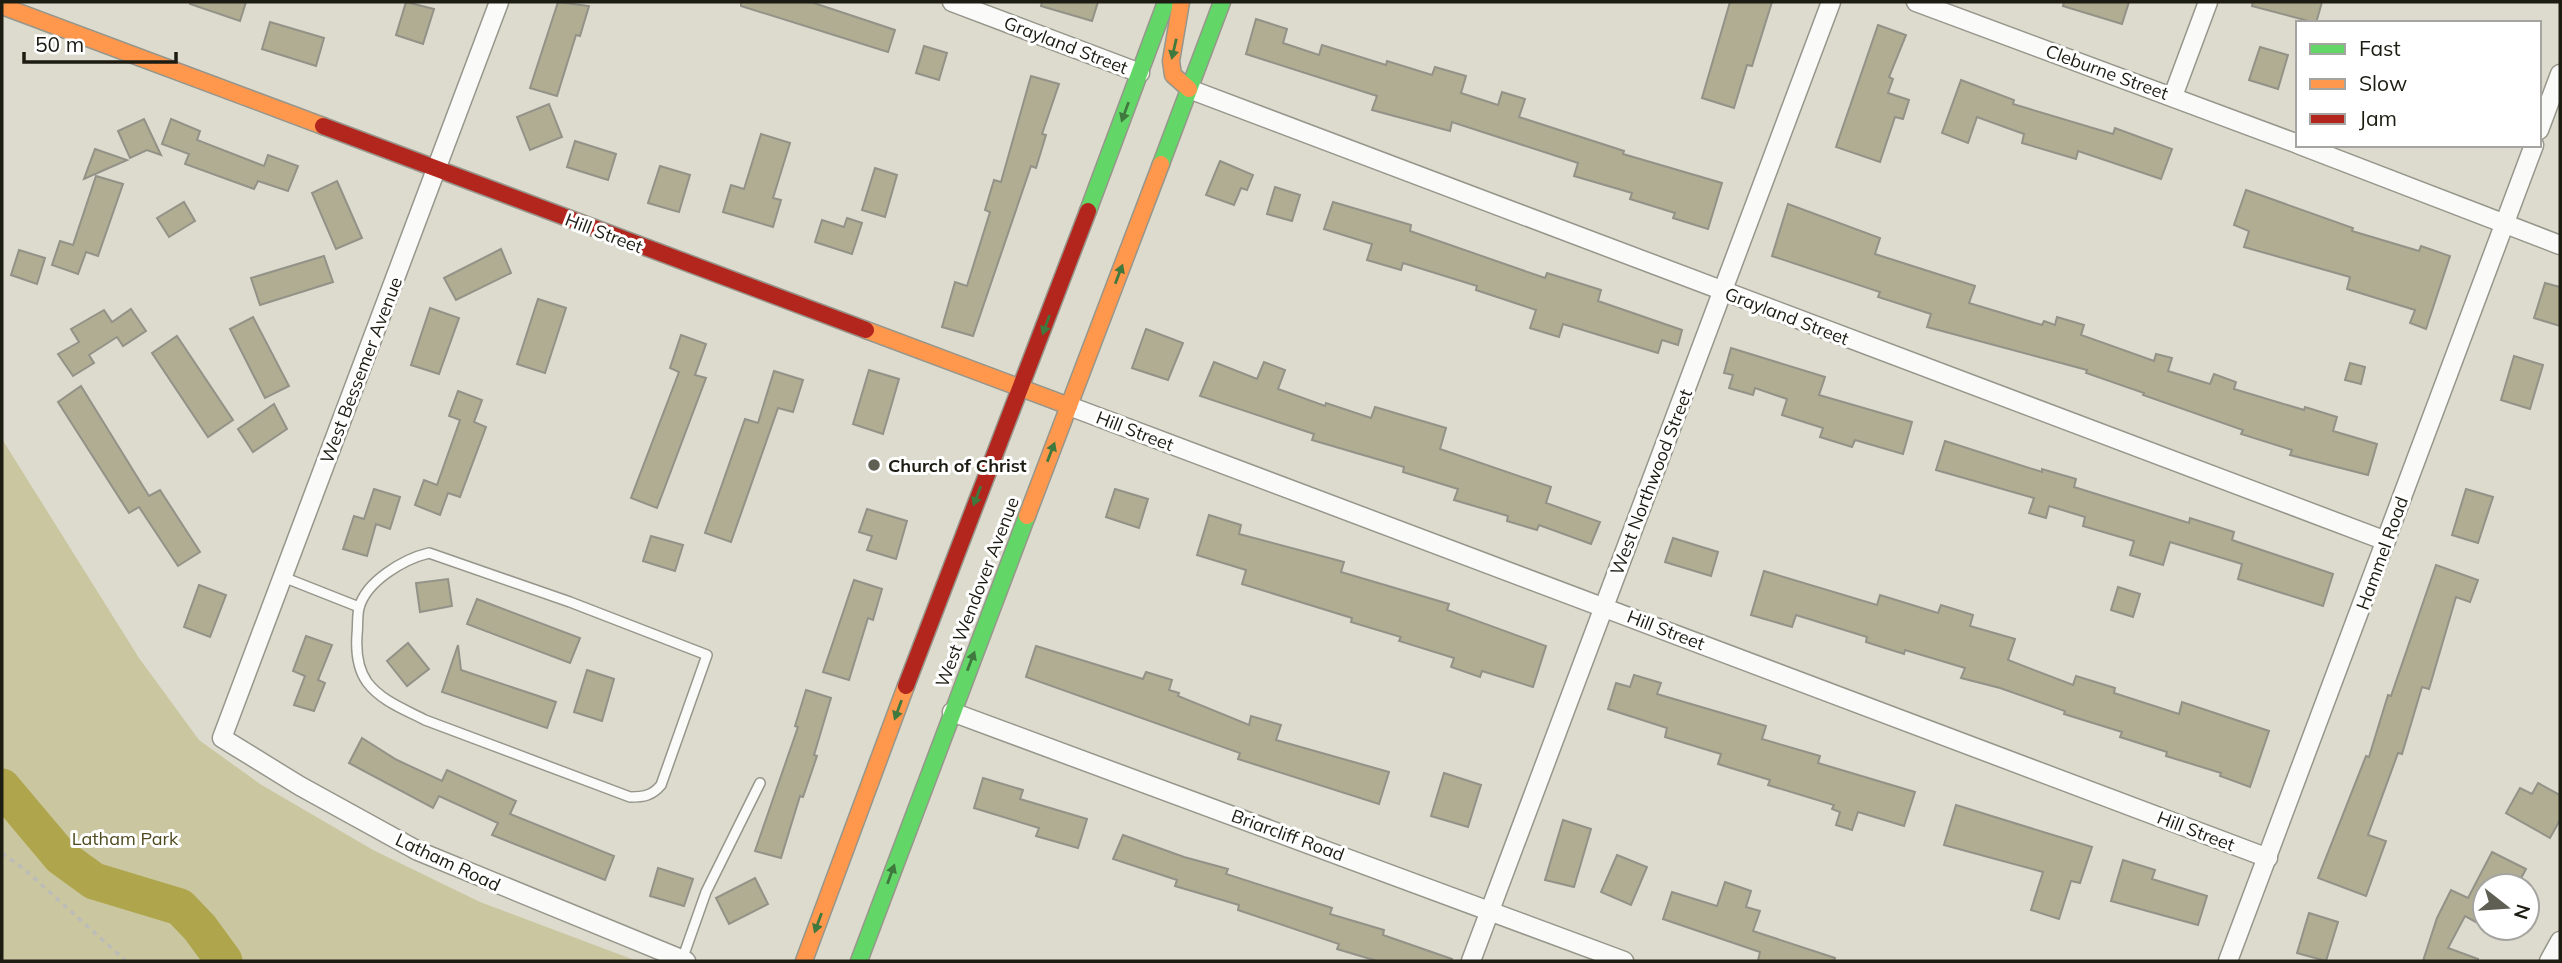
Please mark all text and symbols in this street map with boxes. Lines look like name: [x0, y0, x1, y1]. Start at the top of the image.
street label: Grayland Street: [1001, 11, 1131, 79]
scale bar: [24, 21, 177, 65]
legend: [2296, 21, 2541, 147]
text: 50 m: [35, 31, 84, 57]
text: Fast: [2359, 35, 2401, 61]
one-way arrow: [1168, 38, 1179, 60]
street label: Cleburne Street: [2042, 39, 2172, 105]
text: Slow: [2359, 70, 2407, 96]
one-way arrow: [1120, 101, 1131, 122]
text: Jam: [2359, 105, 2397, 131]
street label: Hill Street: [562, 208, 646, 258]
one-way arrow: [1114, 263, 1125, 284]
street label: West Bessemer Avenue: [315, 274, 407, 466]
street label: Grayland Street: [1722, 282, 1852, 350]
one-way arrow: [1040, 314, 1051, 335]
street label: West Northwood Street: [1605, 386, 1697, 578]
street label: Hill Street: [1093, 406, 1177, 456]
one-way arrow: [1045, 442, 1056, 463]
place label: Church of Christ: [888, 454, 1027, 477]
marker: Church of Christ: [866, 457, 882, 473]
one-way arrow: [971, 486, 982, 507]
street label: Hammel Road: [2351, 493, 2413, 613]
street label: West Wendover Avenue: [930, 494, 1024, 690]
street label: Hill Street: [1624, 605, 1708, 655]
one-way arrow: [966, 651, 977, 672]
one-way arrow: [892, 699, 903, 720]
street label: Briarcliff Road: [1228, 804, 1348, 866]
street label: Hill Street: [2154, 806, 2238, 856]
park label: Latham Park: [72, 827, 179, 850]
street label: Latham Road: [392, 828, 504, 896]
one-way arrow: [886, 864, 897, 885]
north arrow: [2471, 872, 2541, 942]
text: N: [2509, 902, 2536, 922]
one-way arrow: [813, 912, 824, 933]

